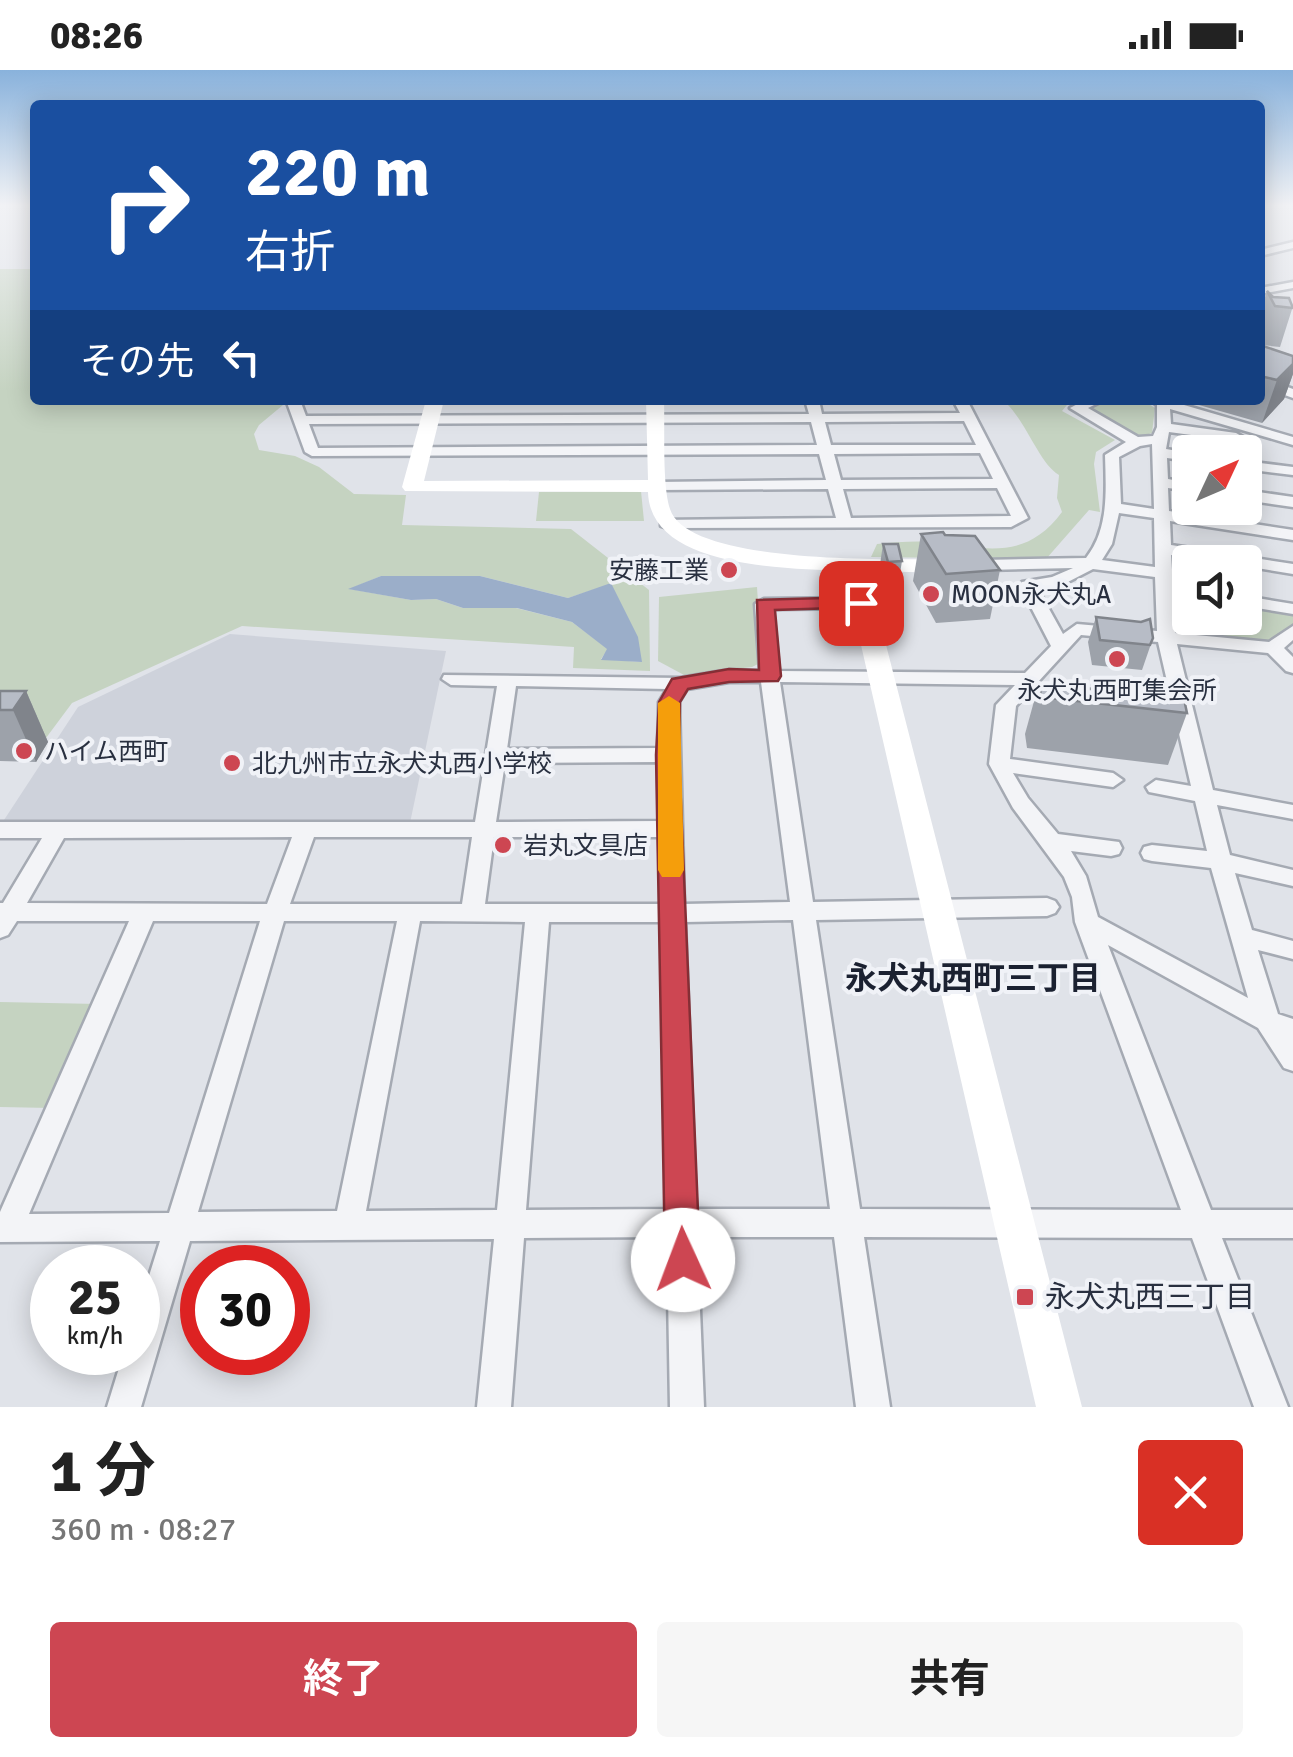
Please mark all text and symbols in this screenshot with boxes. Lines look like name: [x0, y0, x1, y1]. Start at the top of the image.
text: 08:26: [50, 12, 143, 59]
text: 220 m: [245, 129, 430, 215]
icon: right: [80, 140, 210, 270]
text: 右折: [245, 225, 335, 280]
icon: left: [214, 330, 269, 385]
text: その先: [80, 338, 194, 385]
north arrow: [1172, 435, 1262, 525]
map controls: [1172, 435, 1262, 635]
button: sound: [1172, 545, 1262, 635]
place label: 安藤工業: [609, 555, 709, 586]
marker: 安藤工業: [718, 559, 740, 581]
pin: [819, 561, 904, 646]
icon: arrive: [834, 576, 889, 631]
place label: MOON永犬丸A: [951, 579, 1111, 610]
marker: MOON永犬丸A: [920, 583, 942, 605]
marker: 永犬丸西町集会所: [1106, 648, 1128, 670]
place label: 永犬丸西町集会所: [1017, 675, 1217, 706]
place label: ハイム西町: [44, 736, 168, 767]
marker: ハイム西町: [13, 740, 35, 762]
place label: 北九州市立永犬丸西小学校: [252, 748, 552, 779]
marker: 北九州市立永犬丸西小学校: [221, 752, 243, 774]
place label: 岩丸文具店: [523, 830, 648, 861]
marker: 岩丸文具店: [492, 834, 514, 856]
district label: 永犬丸西町三丁目: [845, 959, 1101, 998]
position arrow: [631, 1208, 735, 1312]
speed limit sign: 30: [180, 1245, 310, 1375]
text: 25: [68, 1267, 122, 1329]
place label: 永犬丸西三丁目: [1045, 1279, 1255, 1316]
marker: 永犬丸西三丁目: [1014, 1286, 1036, 1308]
text: km/h: [67, 1320, 123, 1351]
text: 1 分: [50, 1435, 156, 1509]
button: close: [1138, 1440, 1243, 1545]
text: 360 m · 08:27: [50, 1510, 236, 1549]
button: 終了: [50, 1622, 637, 1737]
button: 共有: [657, 1622, 1243, 1737]

